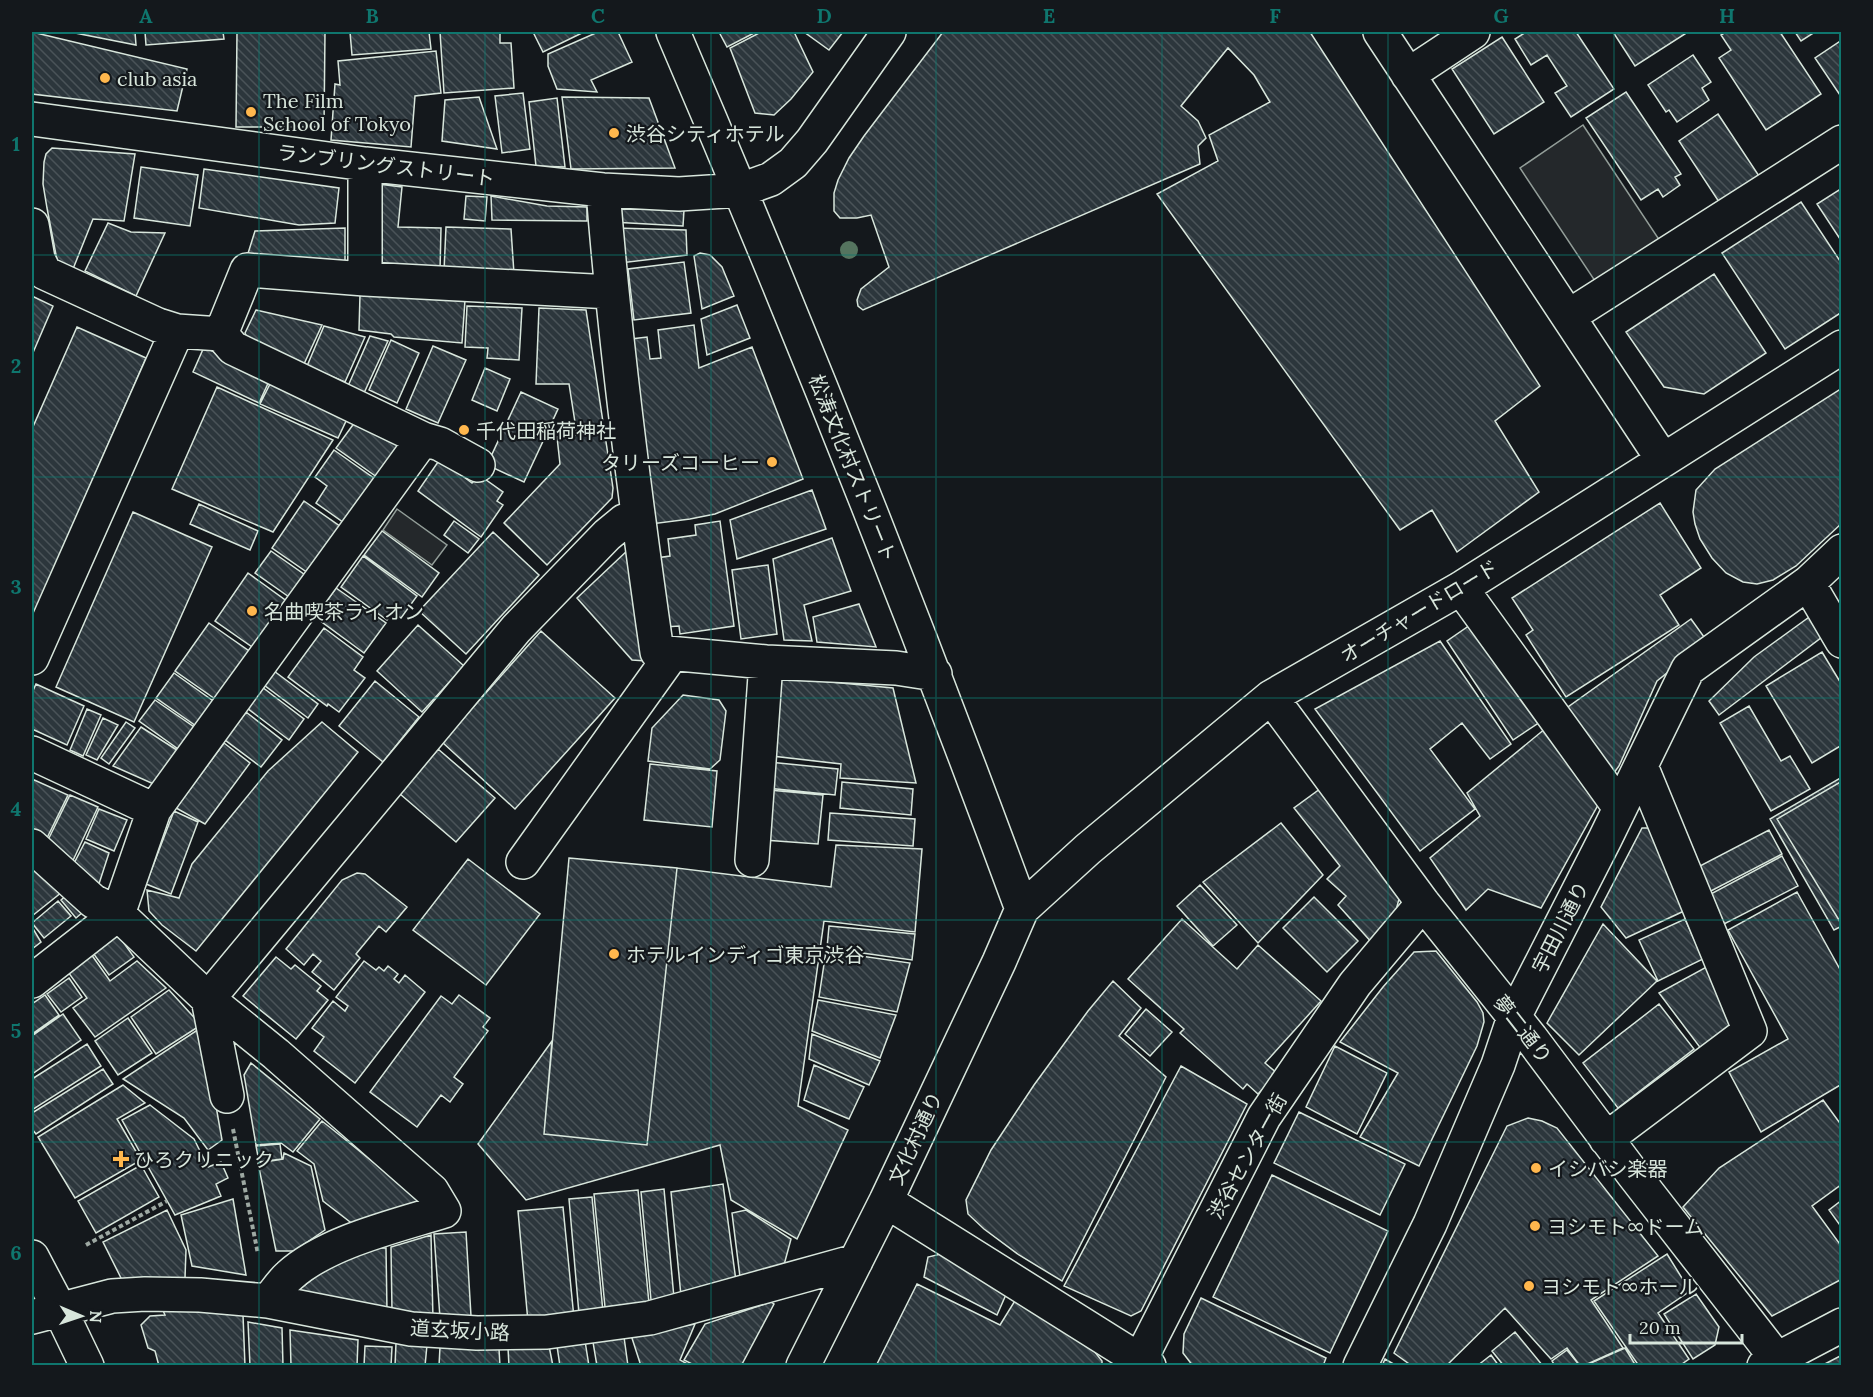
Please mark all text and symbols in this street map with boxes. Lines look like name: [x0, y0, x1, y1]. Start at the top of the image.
text: A: [139, 3, 153, 28]
text: B: [365, 3, 379, 28]
text: C: [591, 3, 605, 28]
text: D: [816, 3, 832, 28]
text: E: [1043, 3, 1055, 28]
text: F: [1269, 3, 1281, 28]
text: G: [1493, 3, 1509, 28]
text: H: [1719, 3, 1735, 28]
place label: club asia: [117, 66, 197, 91]
marker: club asia: [98, 71, 112, 85]
place label: The Film School of Tokyo: [263, 88, 411, 136]
marker: The Film School of Tokyo: [244, 105, 258, 119]
place label: 渋谷シティホテル: [626, 121, 785, 146]
marker: 渋谷シティホテル: [607, 126, 621, 140]
text: 1: [12, 131, 20, 156]
street label: ランブリングストリート: [276, 139, 496, 191]
text: 2: [11, 353, 21, 378]
street label: 松涛文化村ストリート: [804, 371, 902, 565]
place label: 千代田稲荷神社: [476, 418, 616, 443]
marker: 千代田稲荷神社: [457, 423, 471, 437]
place label: タリーズコーヒー: [601, 450, 760, 475]
marker: タリーズコーヒー: [765, 455, 779, 469]
street label: オーチャードロード: [1335, 554, 1503, 668]
text: 3: [10, 574, 22, 599]
place label: 名曲喫茶ライオン: [264, 599, 424, 624]
marker: 名曲喫茶ライオン: [245, 604, 259, 618]
text: 4: [11, 796, 22, 821]
street label: 宇田川通り: [1526, 877, 1594, 977]
place label: ホテルインディゴ東京渋谷: [626, 942, 865, 967]
marker: ホテルインディゴ東京渋谷: [607, 947, 621, 961]
street label: 夢二通り: [1489, 990, 1557, 1068]
text: 5: [11, 1018, 22, 1043]
street label: 文化村通り: [883, 1087, 947, 1189]
street label: 渋谷センター街: [1202, 1089, 1292, 1223]
place label: ひろクリニック: [134, 1147, 274, 1172]
marker: ひろクリニック: [112, 1150, 130, 1168]
place label: イシバシ楽器: [1548, 1156, 1667, 1181]
marker: イシバシ楽器: [1529, 1161, 1543, 1175]
place label: ヨシモト∞ドーム: [1547, 1214, 1704, 1239]
marker: ヨシモト∞ドーム: [1528, 1219, 1542, 1233]
text: 6: [10, 1240, 22, 1265]
place label: ヨシモト∞ホール: [1541, 1274, 1699, 1299]
marker: ヨシモト∞ホール: [1522, 1279, 1536, 1293]
north arrow: [51, 1286, 111, 1346]
scale bar: [1630, 1307, 1742, 1345]
text: N: [86, 1310, 106, 1323]
street label: 道玄坂小路: [409, 1315, 511, 1345]
text: 20 m: [1639, 1316, 1681, 1339]

